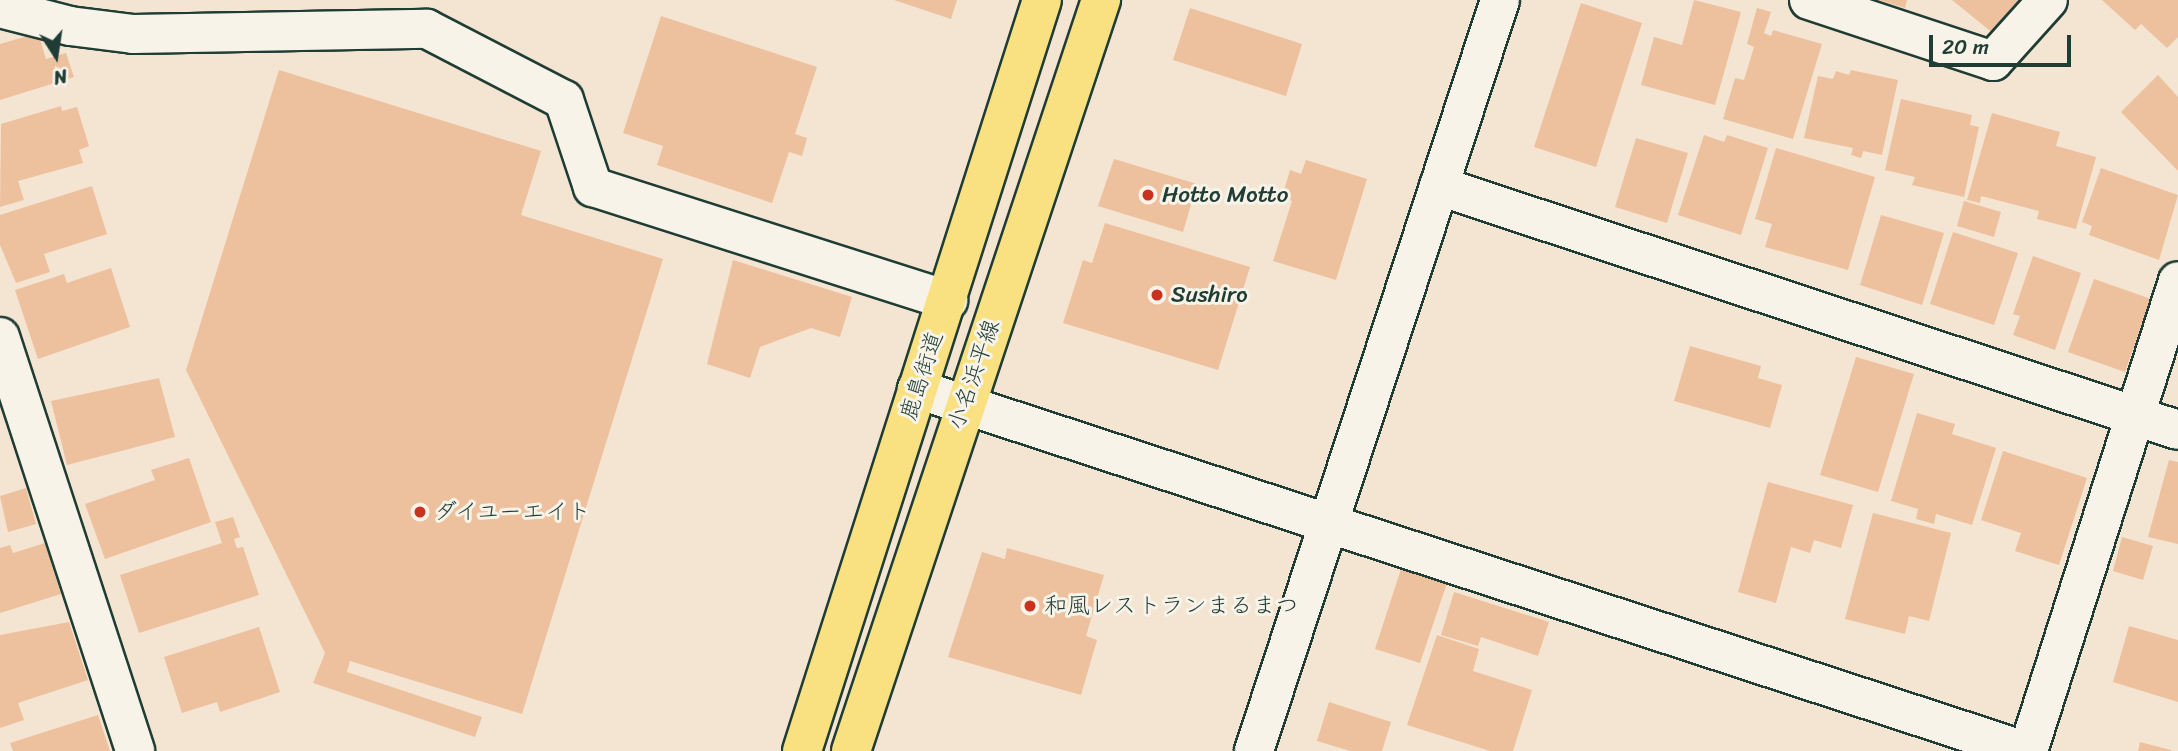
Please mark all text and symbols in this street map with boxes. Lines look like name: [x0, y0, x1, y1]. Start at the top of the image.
north arrow: [21, 21, 91, 91]
scale bar: [1933, 21, 2075, 65]
text: 20 m: [1942, 28, 1989, 66]
text: N: [51, 60, 70, 95]
place label: Hotto Motto: [1162, 181, 1288, 209]
marker: Hotto Motto: [1140, 187, 1156, 203]
place label: Sushiro: [1171, 281, 1248, 309]
marker: Sushiro: [1149, 287, 1165, 303]
street label: 小名浜平線: [942, 316, 1006, 434]
street label: 鹿島街道: [895, 328, 949, 424]
place label: ダイユーエイト: [434, 498, 594, 526]
marker: ダイユーエイト: [412, 504, 428, 520]
place label: 和風レストランまるまつ: [1044, 592, 1297, 620]
marker: 和風レストランまるまつ: [1022, 598, 1038, 614]

